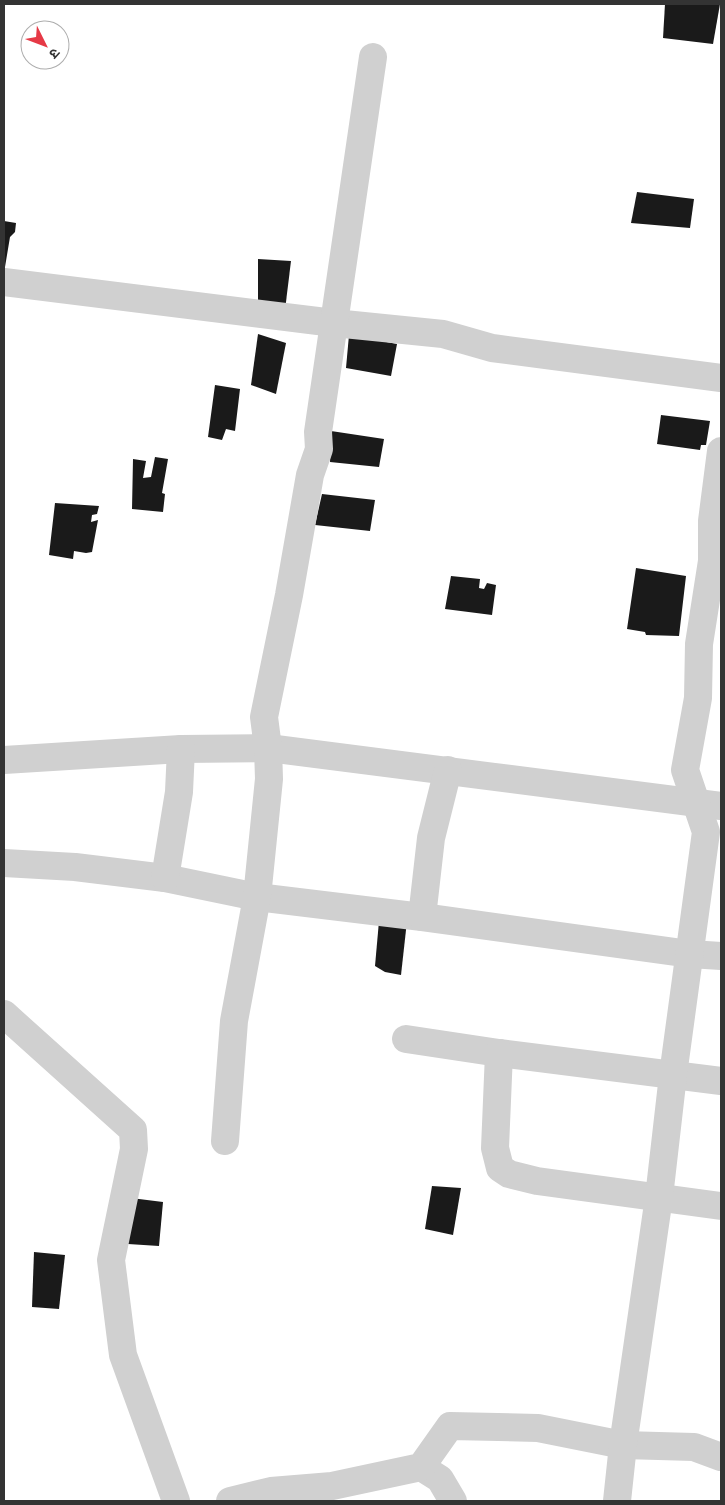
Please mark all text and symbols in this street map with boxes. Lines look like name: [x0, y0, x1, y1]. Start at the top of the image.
north arrow: [20, 20, 70, 70]
text: उ: [45, 45, 63, 63]

